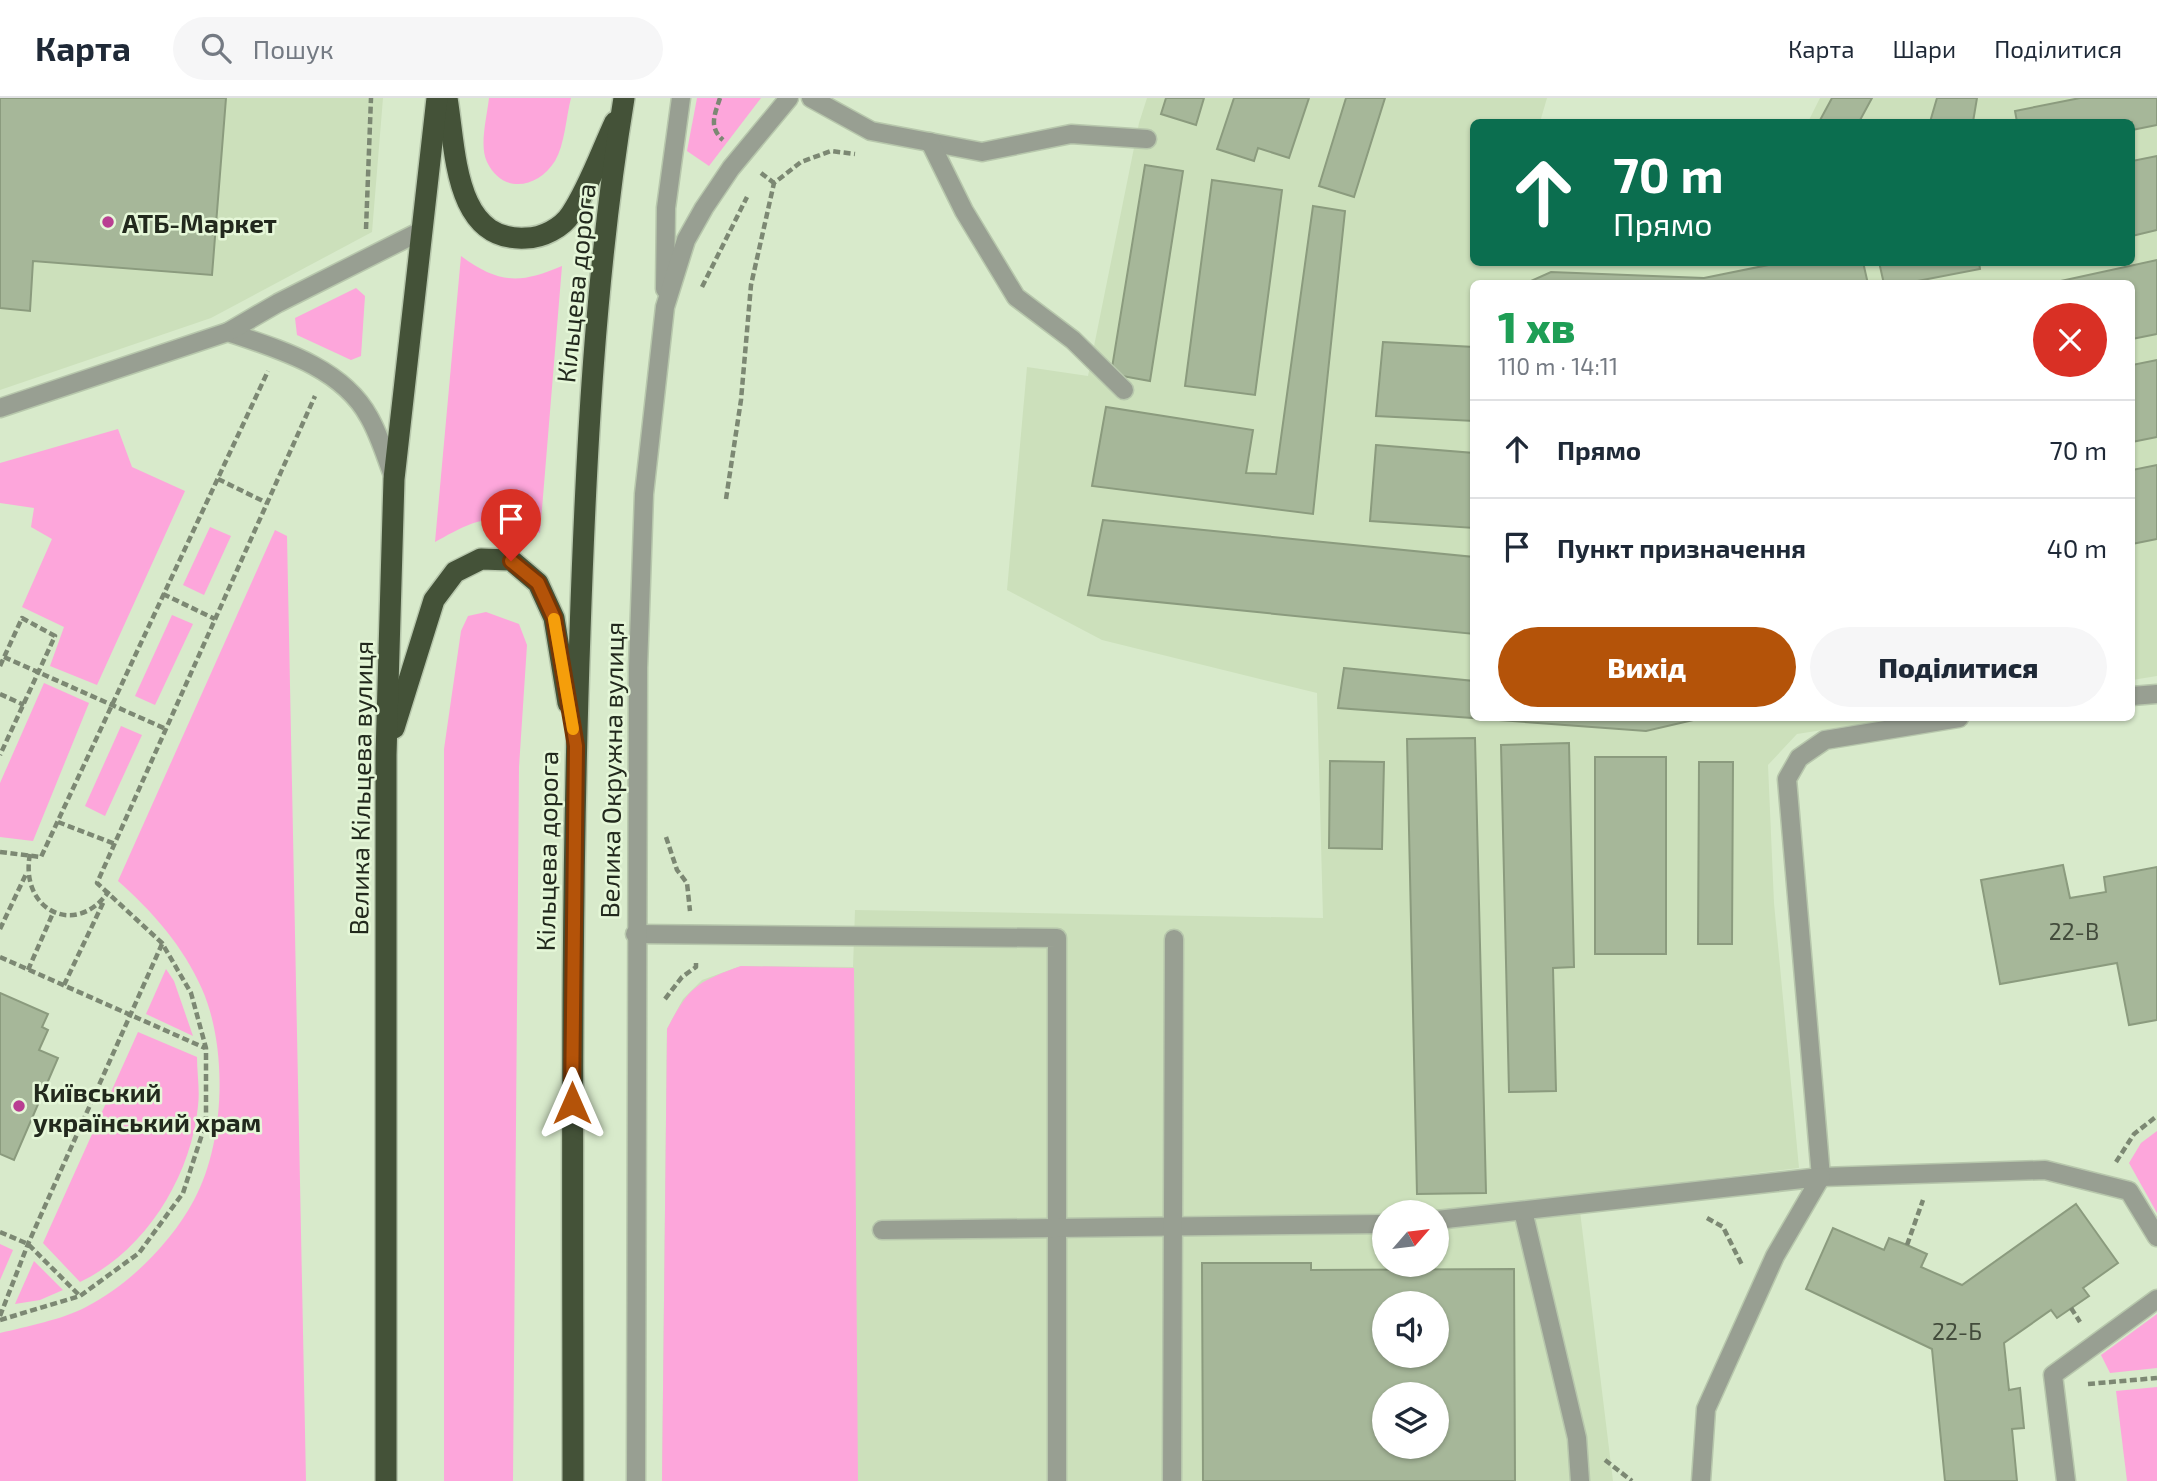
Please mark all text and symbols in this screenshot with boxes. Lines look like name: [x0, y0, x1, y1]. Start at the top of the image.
search box: [173, 17, 663, 80]
text: Карта: [35, 28, 131, 68]
icon: search: [197, 29, 235, 67]
text: Пошук: [253, 33, 334, 64]
text: Карта: [1788, 34, 1855, 63]
text: Шари: [1893, 34, 1956, 63]
text: Поділитися: [1994, 34, 2122, 63]
text: 70 m: [1613, 144, 1724, 203]
icon: ahead: [1498, 147, 1589, 238]
street label: Кільцева дорога: [549, 182, 601, 384]
text: Прямо: [1613, 204, 1713, 242]
place label: АТБ-Маркет: [122, 207, 277, 238]
marker: АТБ-Маркет: [100, 214, 116, 230]
text: 1 хв: [1498, 301, 1575, 351]
button: close: [2033, 303, 2107, 377]
text: 110 m · 14:11: [1498, 352, 1618, 380]
icon: ahead: [1498, 430, 1536, 468]
text: Прямо: [1557, 434, 1641, 465]
text: 70 m: [2049, 434, 2107, 465]
pin: [481, 489, 541, 561]
icon: arrive: [492, 500, 530, 538]
icon: arrive: [1498, 528, 1536, 566]
text: Пункт призначення: [1557, 532, 1806, 563]
text: 40 m: [2047, 532, 2107, 563]
street label: Велика Окружна вулиця: [593, 621, 630, 919]
button: Вихід: [1498, 627, 1796, 707]
button: Поділитися: [1810, 627, 2107, 707]
street label: Велика Кільцева вулиця: [342, 640, 379, 936]
street label: Кільцева дорога: [529, 751, 563, 951]
house number: 22-В: [2049, 917, 2099, 945]
position arrow: [535, 1066, 609, 1140]
place label: Київський український храм: [33, 1076, 261, 1137]
marker: Київський український храм: [11, 1098, 27, 1114]
north arrow: [1372, 1200, 1449, 1278]
map controls: [1372, 1200, 1449, 1459]
button: sound: [1372, 1291, 1449, 1368]
house number: 22-Б: [1932, 1317, 1982, 1345]
button: layers: [1372, 1382, 1449, 1459]

